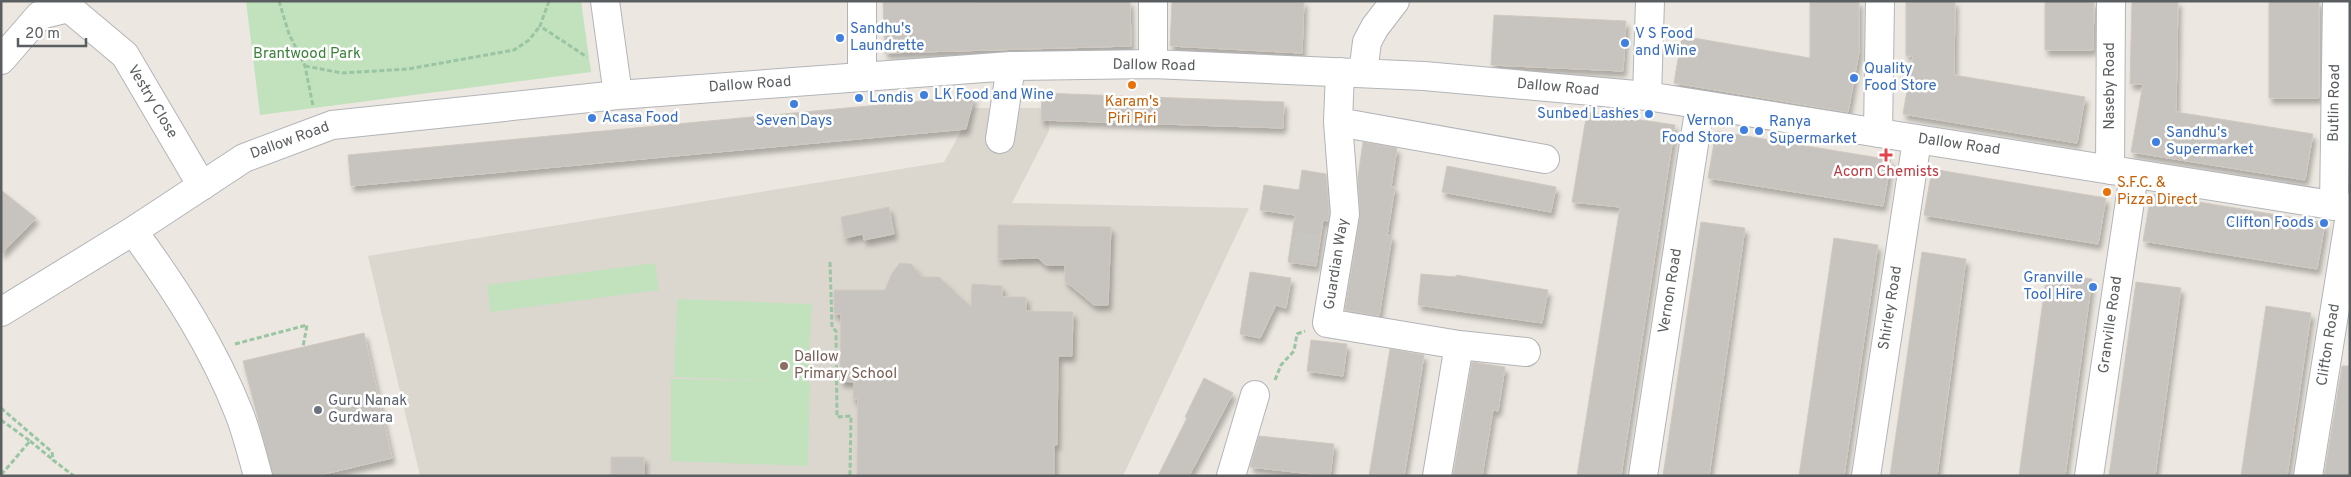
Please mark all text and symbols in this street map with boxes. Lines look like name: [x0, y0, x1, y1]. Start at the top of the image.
scale bar: [18, 15, 85, 47]
place label: Sandhu's Laundrette: [850, 20, 924, 56]
text: 20 m: [25, 25, 60, 44]
place label: V S Food and Wine: [1635, 25, 1697, 61]
marker: Sandhu's Laundrette: [834, 32, 846, 44]
marker: V S Food and Wine: [1619, 37, 1631, 49]
street label: Naseby Road: [2101, 42, 2120, 130]
park label: Brantwood Park: [253, 45, 361, 64]
street label: Dallow Road: [1112, 56, 1196, 76]
place label: Quality Food Store: [1864, 60, 1937, 96]
street label: Vestry Close: [123, 62, 181, 142]
street label: Butlin Road: [2325, 64, 2345, 142]
marker: Quality Food Store: [1848, 72, 1860, 84]
street label: Dallow Road: [708, 73, 792, 97]
street label: Dallow Road: [1516, 75, 1600, 101]
marker: Karam's Piri Piri: [1126, 79, 1138, 91]
place label: LK Food and Wine: [934, 86, 1054, 105]
place label: Londis: [869, 89, 914, 108]
marker: LK Food and Wine: [918, 89, 930, 101]
marker: Londis: [853, 92, 865, 104]
place label: Karam's Piri Piri: [1105, 93, 1159, 129]
marker: Seven Days: [788, 98, 800, 110]
place label: Sunbed Lashes: [1537, 105, 1639, 124]
marker: Sunbed Lashes: [1643, 108, 1655, 120]
place label: Acasa Food: [602, 109, 678, 128]
marker: Acasa Food: [586, 112, 598, 124]
place label: Seven Days: [756, 112, 832, 131]
place label: Vernon Food Store: [1661, 112, 1734, 148]
place label: Ranya Supermarket: [1769, 113, 1857, 149]
street label: Dallow Road: [248, 118, 332, 164]
marker: Vernon Food Store: [1738, 124, 1750, 136]
place label: Sandhu's Supermarket: [2166, 124, 2254, 160]
marker: Ranya Supermarket: [1753, 125, 1765, 137]
street label: Dallow Road: [1917, 130, 2001, 160]
marker: Sandhu's Supermarket: [2150, 136, 2162, 148]
marker: Acorn Chemists: [1880, 149, 1892, 161]
place label: Acorn Chemists: [1833, 163, 1939, 182]
place label: S.F.C. & Pizza Direct: [2117, 174, 2198, 210]
marker: S.F.C. & Pizza Direct: [2101, 186, 2113, 198]
place label: Clifton Foods: [2226, 214, 2314, 233]
street label: Guardian Way: [1320, 217, 1354, 311]
marker: Clifton Foods: [2318, 217, 2330, 229]
street label: Vernon Road: [1655, 247, 1687, 335]
street label: Shirley Road: [1875, 265, 1907, 351]
place label: Granville Tool Hire: [2023, 269, 2083, 305]
street label: Granville Road: [2095, 275, 2127, 375]
marker: Granville Tool Hire: [2087, 281, 2099, 293]
street label: Clifton Road: [2313, 302, 2345, 388]
place label: Dallow Primary School: [794, 348, 897, 384]
marker: Dallow Primary School: [778, 360, 790, 372]
place label: Guru Nanak Gurdwara: [328, 392, 407, 428]
marker: Guru Nanak Gurdwara: [312, 404, 324, 416]

